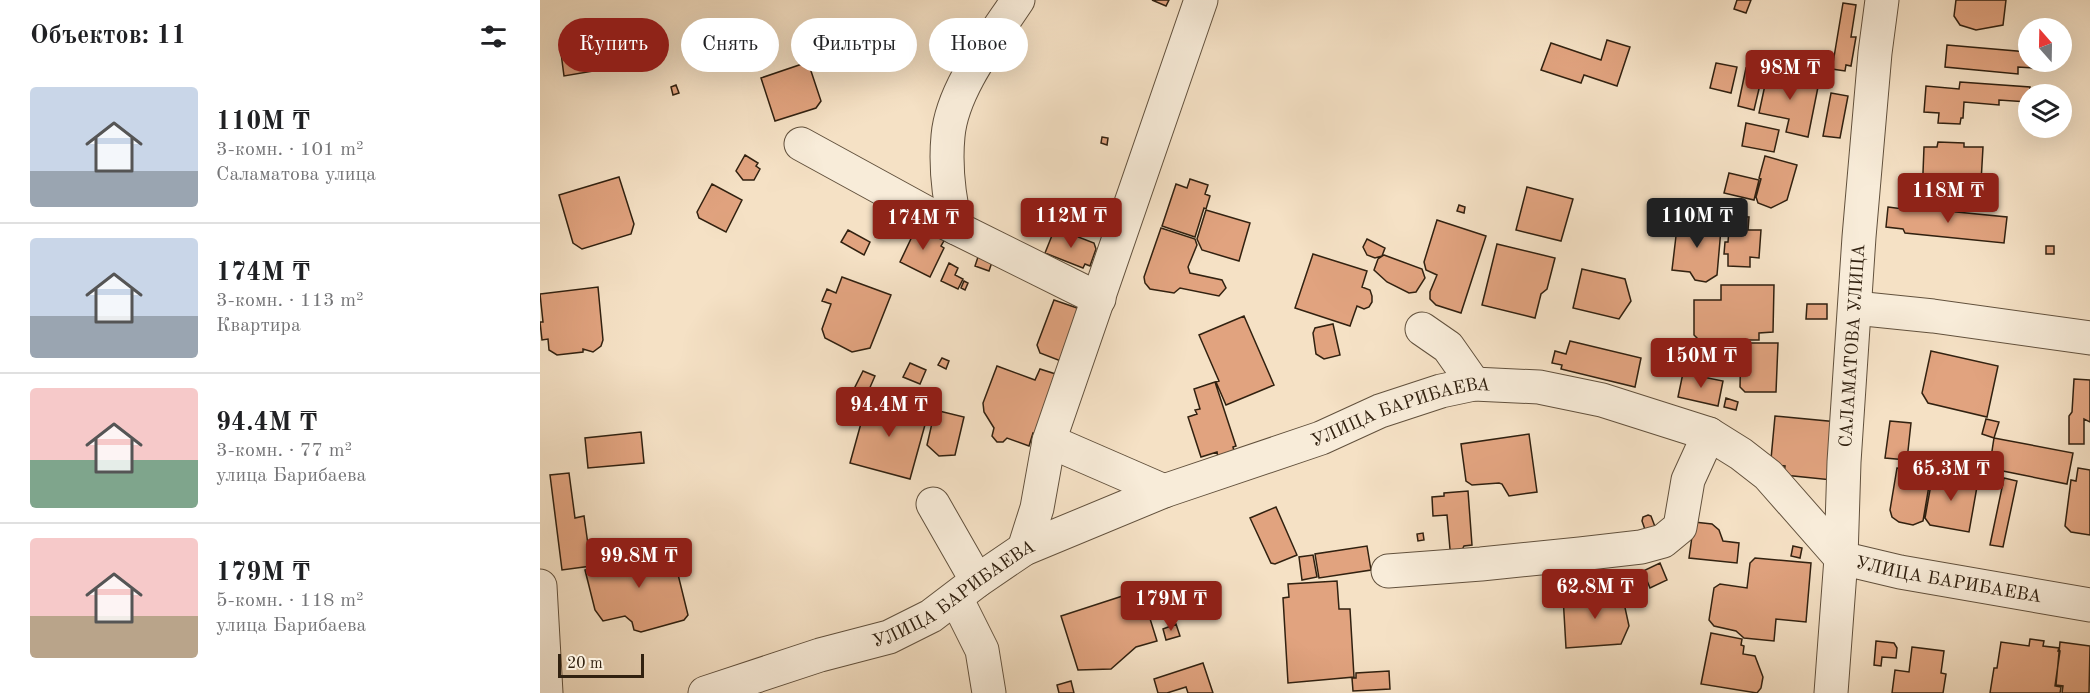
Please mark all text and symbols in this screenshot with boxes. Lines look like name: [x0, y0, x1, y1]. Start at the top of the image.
chip: Купить: [558, 18, 669, 72]
chip: Снять: [681, 18, 779, 72]
chip: Фильтры: [791, 18, 917, 72]
chip: Новое: [929, 18, 1028, 72]
north arrow: [2018, 18, 2072, 72]
map controls: [2018, 18, 2072, 138]
icon: filters: [477, 20, 510, 53]
text: Объектов: 11: [30, 23, 186, 49]
pin: 98M ₸: [1748, 50, 1832, 101]
text: 98M ₸: [1760, 59, 1820, 79]
button: layers: [2018, 84, 2072, 138]
text: 110M ₸: [216, 109, 310, 135]
icon: home: [78, 111, 150, 183]
text: 3-комн. · 101 m²: [216, 140, 364, 160]
text: Саламатова улица: [216, 165, 376, 185]
pin: 118M ₸: [1899, 173, 1997, 224]
text: 118M ₸: [1912, 182, 1984, 202]
pin: 112M ₸: [1022, 198, 1120, 249]
pin: 110M ₸: [1648, 198, 1746, 249]
pin: 174M ₸: [874, 200, 972, 251]
text: 112M ₸: [1035, 207, 1107, 227]
text: 110M ₸: [1661, 207, 1733, 227]
text: 174M ₸: [887, 209, 959, 229]
street label: САЛАМАТОВА УЛИЦА: [1837, 243, 1869, 448]
text: 174M ₸: [216, 260, 310, 286]
icon: home: [78, 262, 150, 334]
text: 3-комн. · 113 m²: [216, 291, 364, 311]
text: Квартира: [216, 316, 301, 336]
pin: 150M ₸: [1652, 338, 1750, 389]
text: 150M ₸: [1665, 347, 1737, 367]
street label: УЛИЦА БАРИБАЕВА: [1309, 376, 1491, 451]
pin: 94.4M ₸: [834, 387, 944, 438]
text: 94.4M ₸: [850, 396, 928, 416]
text: 94.4M ₸: [216, 410, 318, 436]
icon: home: [78, 412, 150, 484]
text: 3-комн. · 77 m²: [216, 441, 352, 461]
pin: 65.3M ₸: [1896, 451, 2006, 502]
text: 65.3M ₸: [1912, 460, 1990, 480]
text: улица Барибаева: [216, 466, 366, 486]
pin: 99.8M ₸: [584, 538, 694, 589]
street label: УЛИЦА БАРИБАЕВА: [871, 538, 1038, 651]
text: 99.8M ₸: [600, 547, 678, 567]
street label: УЛИЦА БАРИБАЕВА: [1854, 554, 2043, 606]
text: 179M ₸: [216, 560, 310, 586]
icon: home: [78, 562, 150, 634]
pin: 62.8M ₸: [1540, 569, 1650, 620]
text: 62.8M ₸: [1556, 578, 1634, 598]
pin: 179M ₸: [1122, 581, 1220, 632]
text: 179M ₸: [1135, 590, 1207, 610]
text: 5-комн. · 118 m²: [216, 591, 364, 611]
text: улица Барибаева: [216, 616, 366, 636]
scale bar: [558, 651, 644, 678]
text: 20 m: [567, 656, 603, 672]

